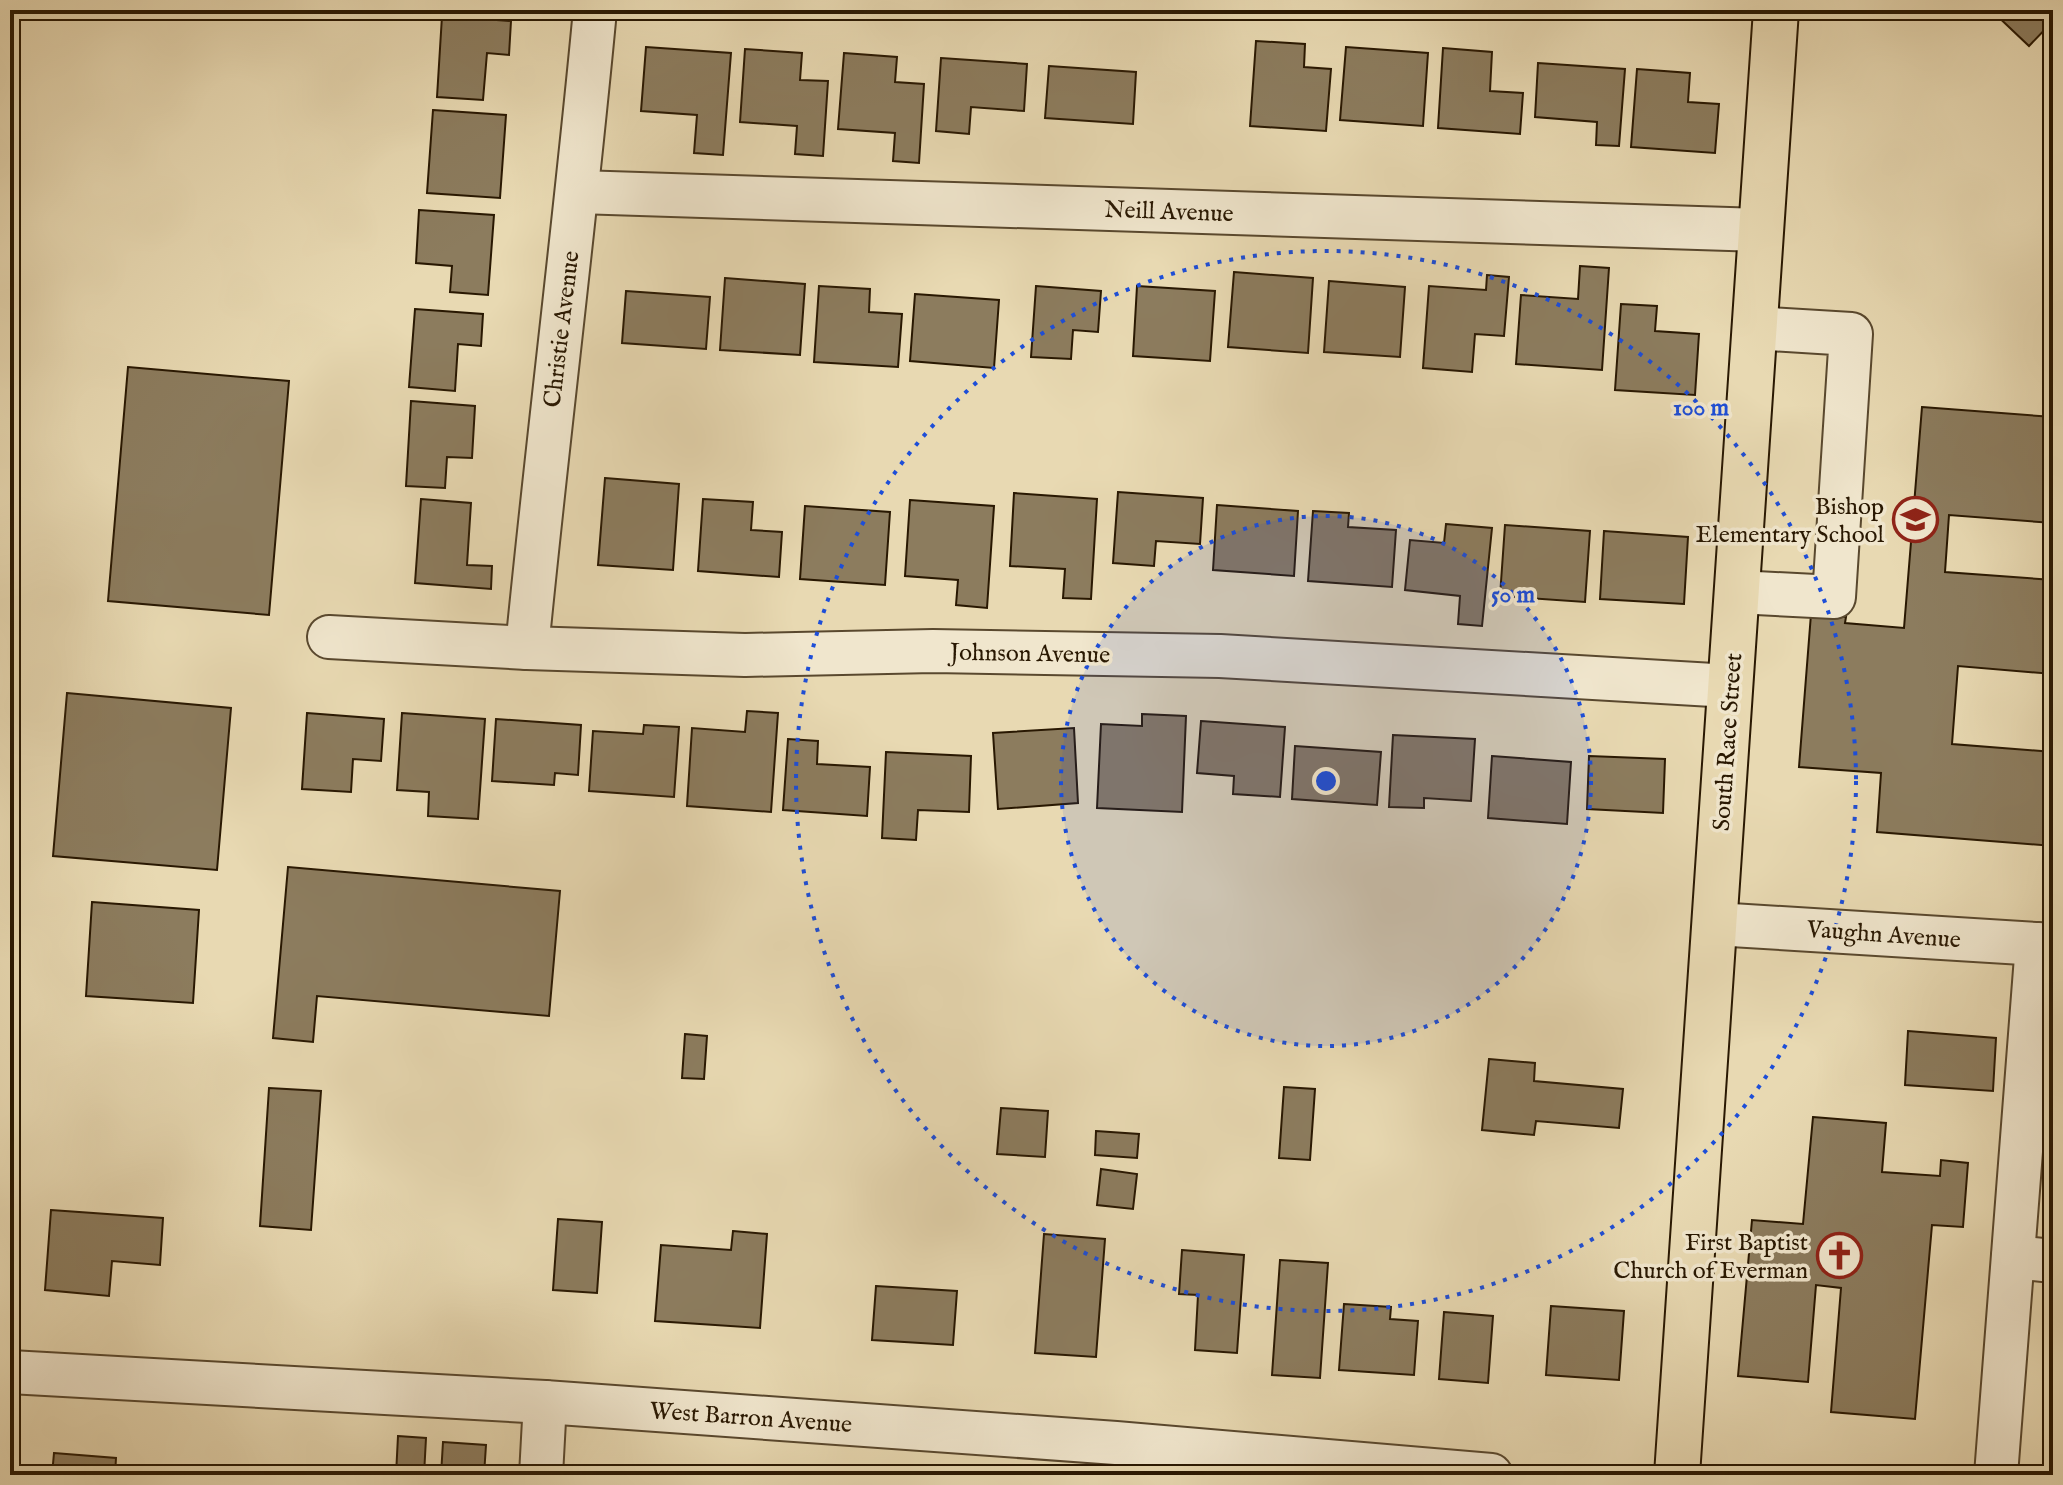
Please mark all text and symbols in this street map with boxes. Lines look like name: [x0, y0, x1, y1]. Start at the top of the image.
street label: Neill Avenue: [1104, 195, 1234, 230]
street label: Christie Avenue: [537, 249, 587, 409]
text: 100 m: [1673, 393, 1730, 424]
place label: Bishop Elementary School: [1696, 492, 1884, 551]
school or university icon: Bishop Elementary School: [1891, 496, 1939, 544]
text: 50 m: [1491, 580, 1536, 611]
street label: Johnson Avenue: [947, 638, 1110, 671]
street label: South Race Street: [1707, 652, 1750, 832]
centre of rings: [1312, 767, 1340, 795]
street label: Vaughn Avenue: [1805, 915, 1962, 956]
place label: First Baptist Church of Everman: [1613, 1228, 1808, 1287]
church icon: First Baptist Church of Everman: [1815, 1232, 1863, 1280]
street label: West Barron Avenue: [649, 1396, 853, 1441]

